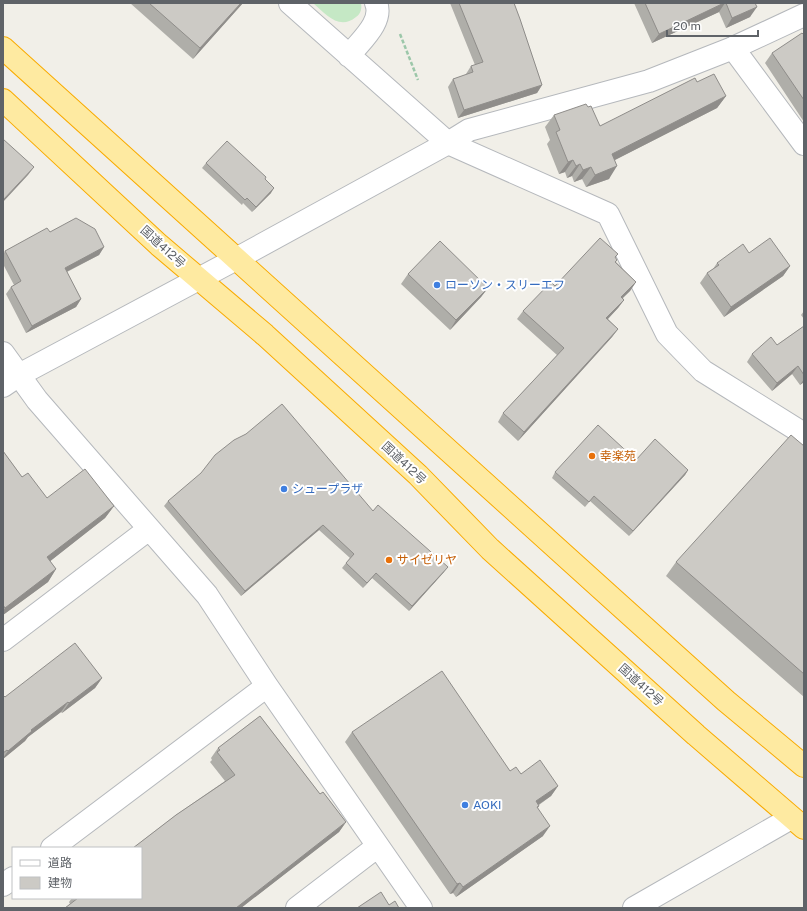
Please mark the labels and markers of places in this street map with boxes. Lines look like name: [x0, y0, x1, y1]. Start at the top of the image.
place label: ローソン・スリーエフ: [445, 278, 565, 292]
marker: ローソン・スリーエフ: [432, 280, 442, 290]
place label: 幸楽苑: [600, 449, 636, 463]
marker: 幸楽苑: [587, 451, 597, 461]
place label: シュープラザ: [292, 482, 363, 496]
marker: シュープラザ: [279, 484, 289, 494]
place label: サイゼリヤ: [397, 553, 457, 567]
marker: サイゼリヤ: [384, 555, 394, 565]
place label: AOKI: [473, 798, 502, 812]
marker: AOKI: [460, 800, 470, 810]

